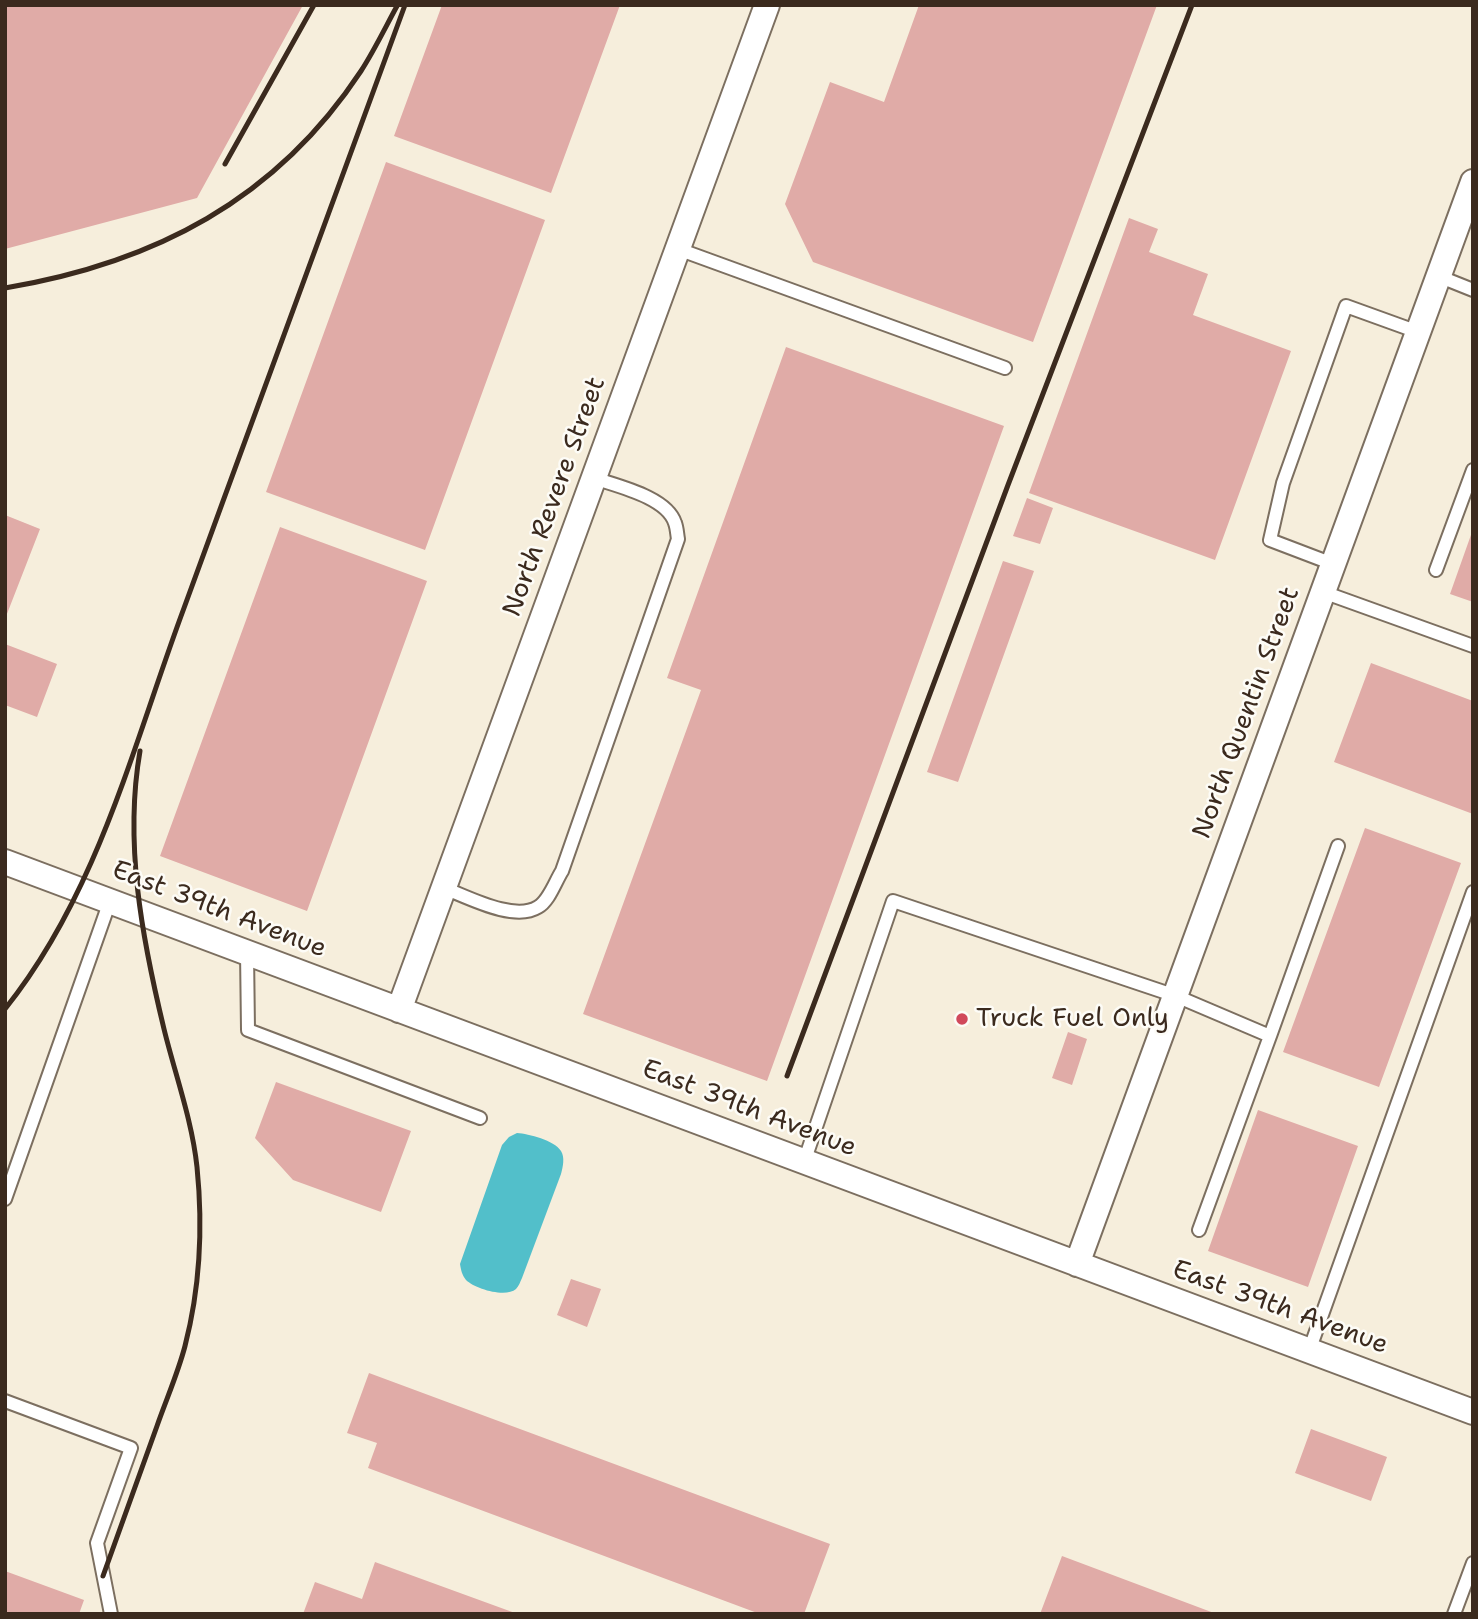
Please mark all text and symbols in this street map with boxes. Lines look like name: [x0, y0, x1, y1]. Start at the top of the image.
street label: North Revere Street: [497, 373, 613, 621]
street label: North Quentin Street: [1187, 583, 1307, 843]
street label: East 39th Avenue: [108, 855, 330, 965]
place label: Truck Fuel Only: [976, 1003, 1169, 1035]
marker: Truck Fuel Only: [954, 1011, 970, 1027]
street label: East 39th Avenue: [638, 1054, 860, 1164]
street label: East 39th Avenue: [1168, 1255, 1392, 1361]

